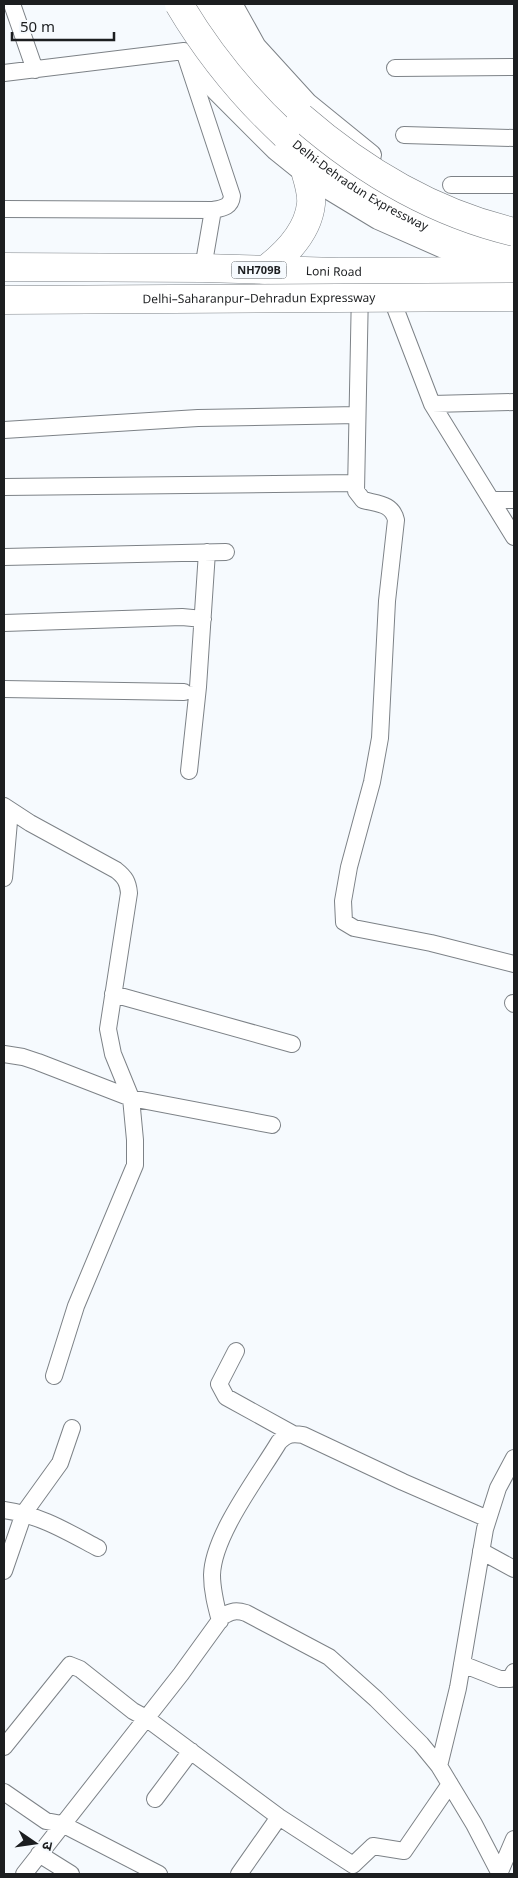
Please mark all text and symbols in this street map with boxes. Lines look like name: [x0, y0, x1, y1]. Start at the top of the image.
scale bar: [12, 10, 115, 42]
text: 50 m: [20, 16, 55, 36]
street label: Delhi-Dehradun Expressway: [289, 136, 432, 235]
road number: NH709B: [232, 262, 286, 278]
street label: Loni Road: [306, 262, 362, 280]
street label: Delhi–Saharanpur–Dehradun Expressway: [143, 289, 376, 307]
north arrow: [10, 1818, 60, 1868]
text: उ: [38, 1840, 58, 1853]

